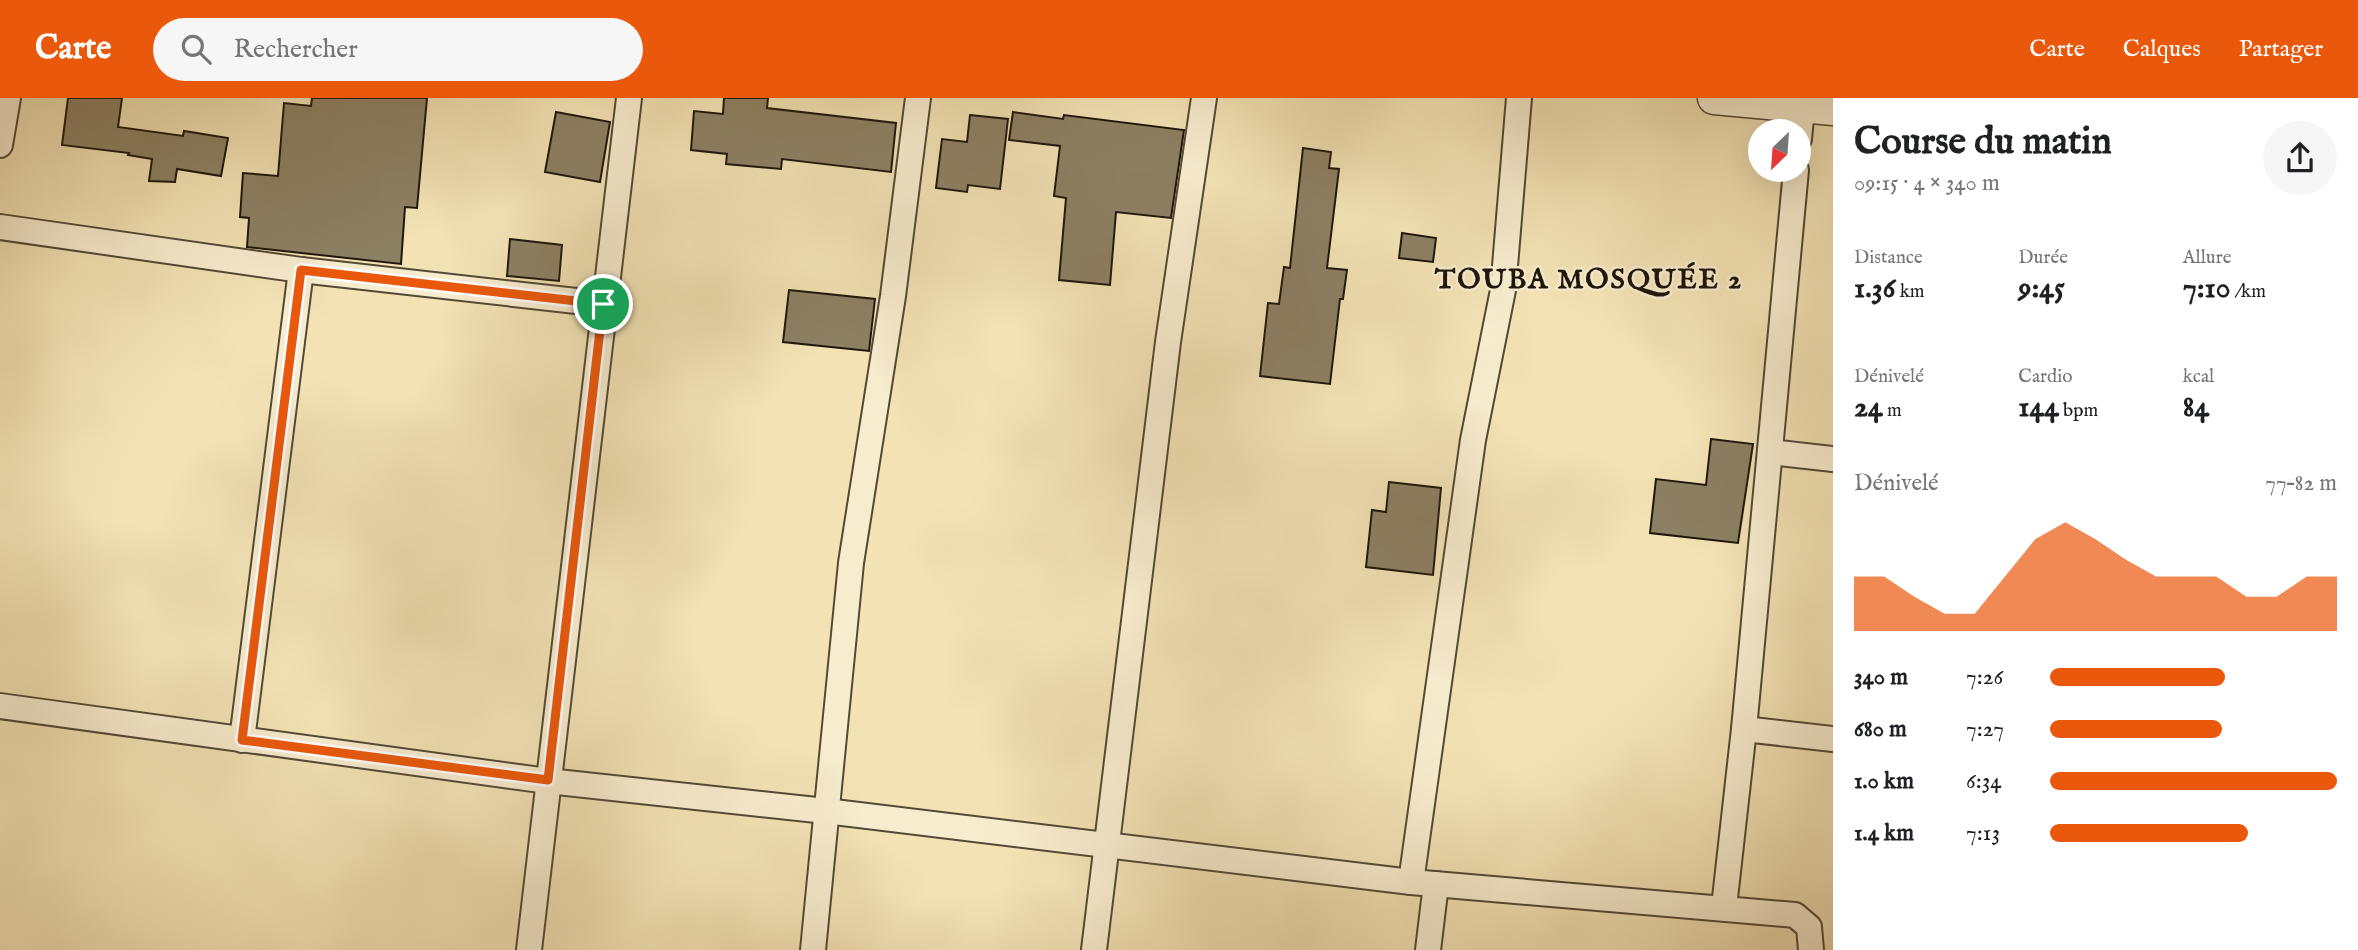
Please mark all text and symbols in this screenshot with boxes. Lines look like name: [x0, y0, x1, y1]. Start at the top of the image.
search box: [153, 18, 643, 81]
text: Carte: [35, 28, 111, 70]
icon: search: [177, 30, 215, 68]
text: Rechercher: [233, 33, 358, 66]
text: Carte: [2029, 34, 2085, 65]
text: Calques: [2123, 34, 2201, 65]
text: Partager: [2239, 34, 2323, 65]
north arrow: [1748, 119, 1811, 182]
map controls: [1748, 119, 1811, 182]
text: Course du matin: [1854, 119, 2112, 167]
button: share: [2263, 121, 2337, 195]
text: 09:15 · 4 × 340 m: [1854, 169, 2000, 198]
text: Distance: [1854, 246, 1923, 270]
text: Durée: [2018, 246, 2068, 270]
text: Allure: [2183, 246, 2231, 270]
district label: TOUBA MOSQUÉE 2: [1434, 262, 1743, 298]
text: 1.36: [1854, 270, 1895, 308]
text: 9:45: [2018, 270, 2065, 308]
text: 7:10: [2183, 270, 2230, 308]
pin: [573, 274, 633, 334]
text: km: [1895, 280, 1924, 304]
text: /km: [2230, 280, 2266, 304]
icon: arrive: [584, 285, 622, 323]
text: Dénivelé: [1854, 365, 1924, 389]
text: Cardio: [2018, 365, 2072, 389]
text: kcal: [2183, 365, 2214, 389]
text: 24: [1854, 389, 1883, 427]
text: 144: [2018, 389, 2059, 427]
text: 84: [2183, 389, 2209, 427]
text: m: [1883, 399, 1902, 423]
text: bpm: [2059, 399, 2098, 423]
text: Dénivelé: [1854, 469, 1939, 498]
text: 77–82 m: [2265, 469, 2337, 498]
text: 340 m: [1854, 663, 1908, 692]
text: 7:26: [1966, 663, 2003, 692]
text: 680 m: [1854, 715, 1907, 744]
text: 7:27: [1966, 715, 2004, 744]
text: 1.0 km: [1854, 767, 1914, 796]
text: 6:34: [1966, 767, 2002, 796]
text: 1.4 km: [1854, 819, 1914, 848]
text: 7:13: [1966, 819, 2000, 848]

